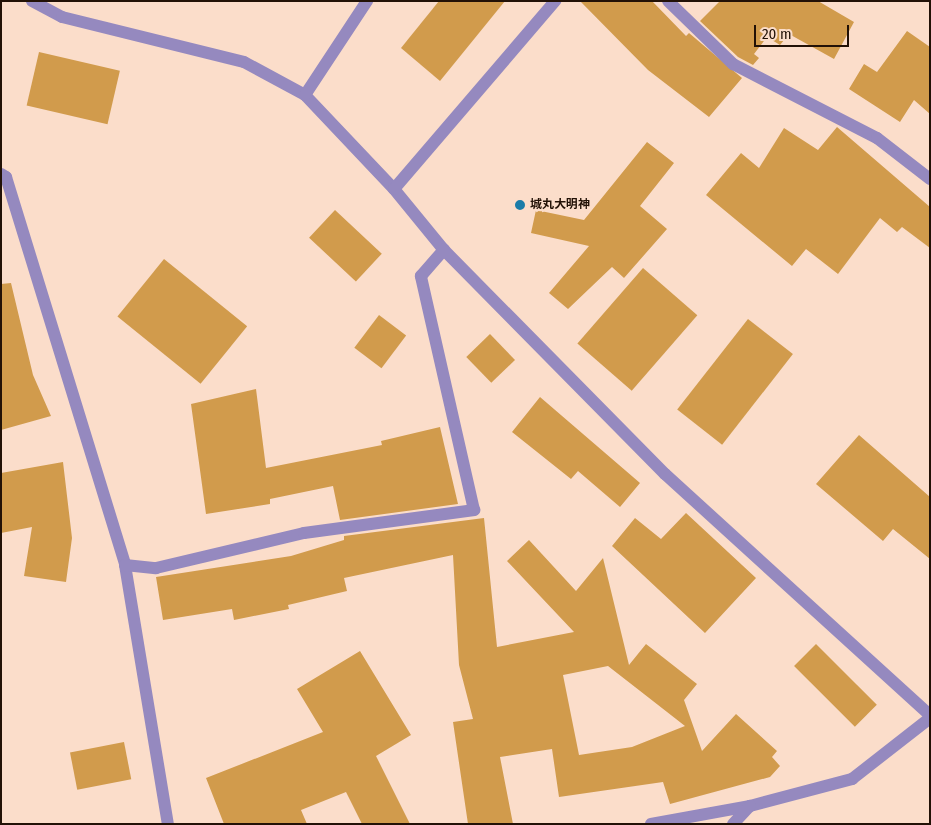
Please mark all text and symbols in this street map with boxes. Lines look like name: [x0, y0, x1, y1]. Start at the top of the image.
scale bar: [756, 15, 851, 47]
text: 20 m: [762, 25, 792, 43]
place label: 城丸大明神: [530, 198, 590, 212]
marker: 城丸大明神: [514, 199, 526, 211]

